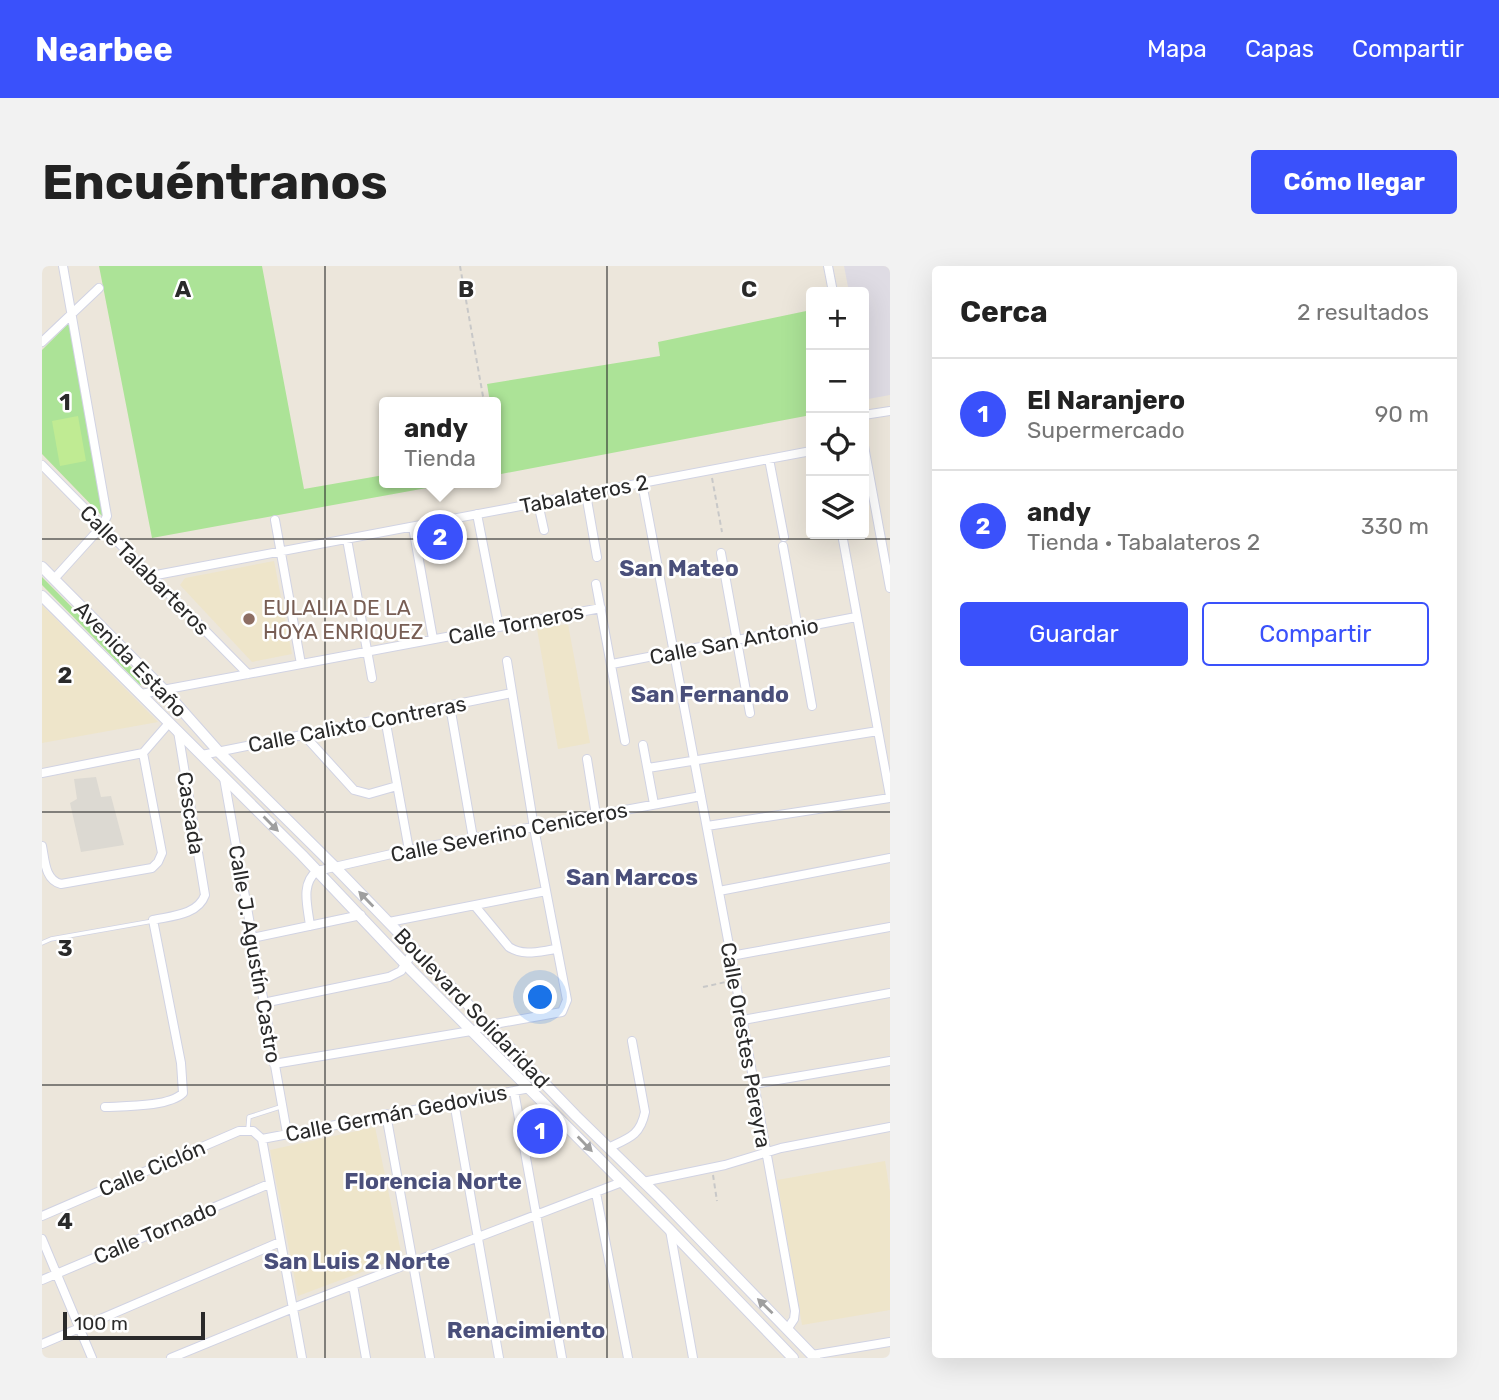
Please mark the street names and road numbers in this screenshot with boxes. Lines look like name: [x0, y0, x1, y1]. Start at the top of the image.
street label: Tabalateros 2: [518, 469, 650, 519]
street label: Calle Talabarteros: [75, 500, 215, 640]
street label: Avenida Estaño: [69, 596, 193, 722]
street label: Calle Torneros: [446, 599, 586, 649]
street label: Calle San Antonio: [647, 612, 821, 670]
street label: Calle Calixto Contreras: [246, 691, 468, 757]
street label: Cascada: [172, 770, 210, 856]
street label: Calle Severino Ceniceros: [389, 797, 629, 867]
street label: Calle J. Agustín Castro: [224, 843, 286, 1065]
street label: Boulevard Solidaridad: [389, 923, 555, 1093]
street label: Calle Orestes Pereyra: [716, 940, 776, 1150]
street label: Calle Germán Gedovius: [283, 1079, 509, 1147]
street label: Calle Ciclón: [95, 1134, 209, 1202]
street label: Calle Tornado: [90, 1195, 220, 1269]

